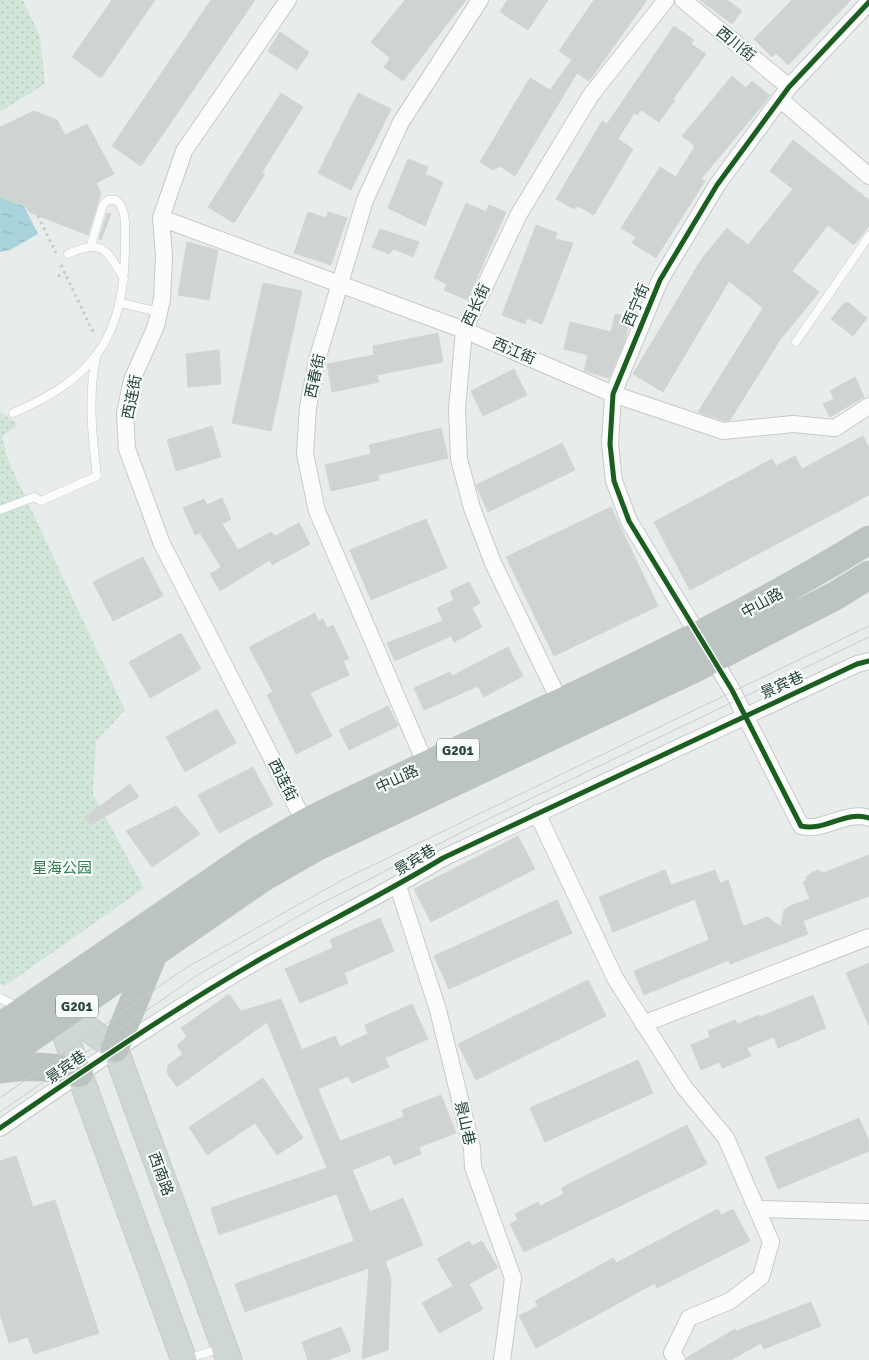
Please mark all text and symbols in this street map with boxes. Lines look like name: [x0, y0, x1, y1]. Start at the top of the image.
street label: 西川街: [713, 23, 759, 65]
street label: 西长街: [458, 281, 494, 329]
street label: 西宁街: [619, 281, 653, 329]
street label: 西江街: [490, 334, 538, 368]
street label: 西春街: [302, 352, 328, 400]
street label: 西连街: [119, 373, 145, 421]
street label: 中山路: [738, 584, 786, 622]
street label: 景宾巷: [758, 668, 806, 702]
road number: G201: [437, 738, 479, 762]
street label: 西连街: [265, 756, 301, 804]
street label: 中山路: [373, 761, 421, 797]
street label: 景宾巷: [391, 841, 439, 879]
park label: 星海公园: [32, 859, 92, 877]
road number: G201: [56, 994, 98, 1018]
street label: 景宾巷: [42, 1047, 90, 1087]
street label: 景山巷: [451, 1099, 479, 1147]
street label: 西南路: [145, 1150, 177, 1198]

